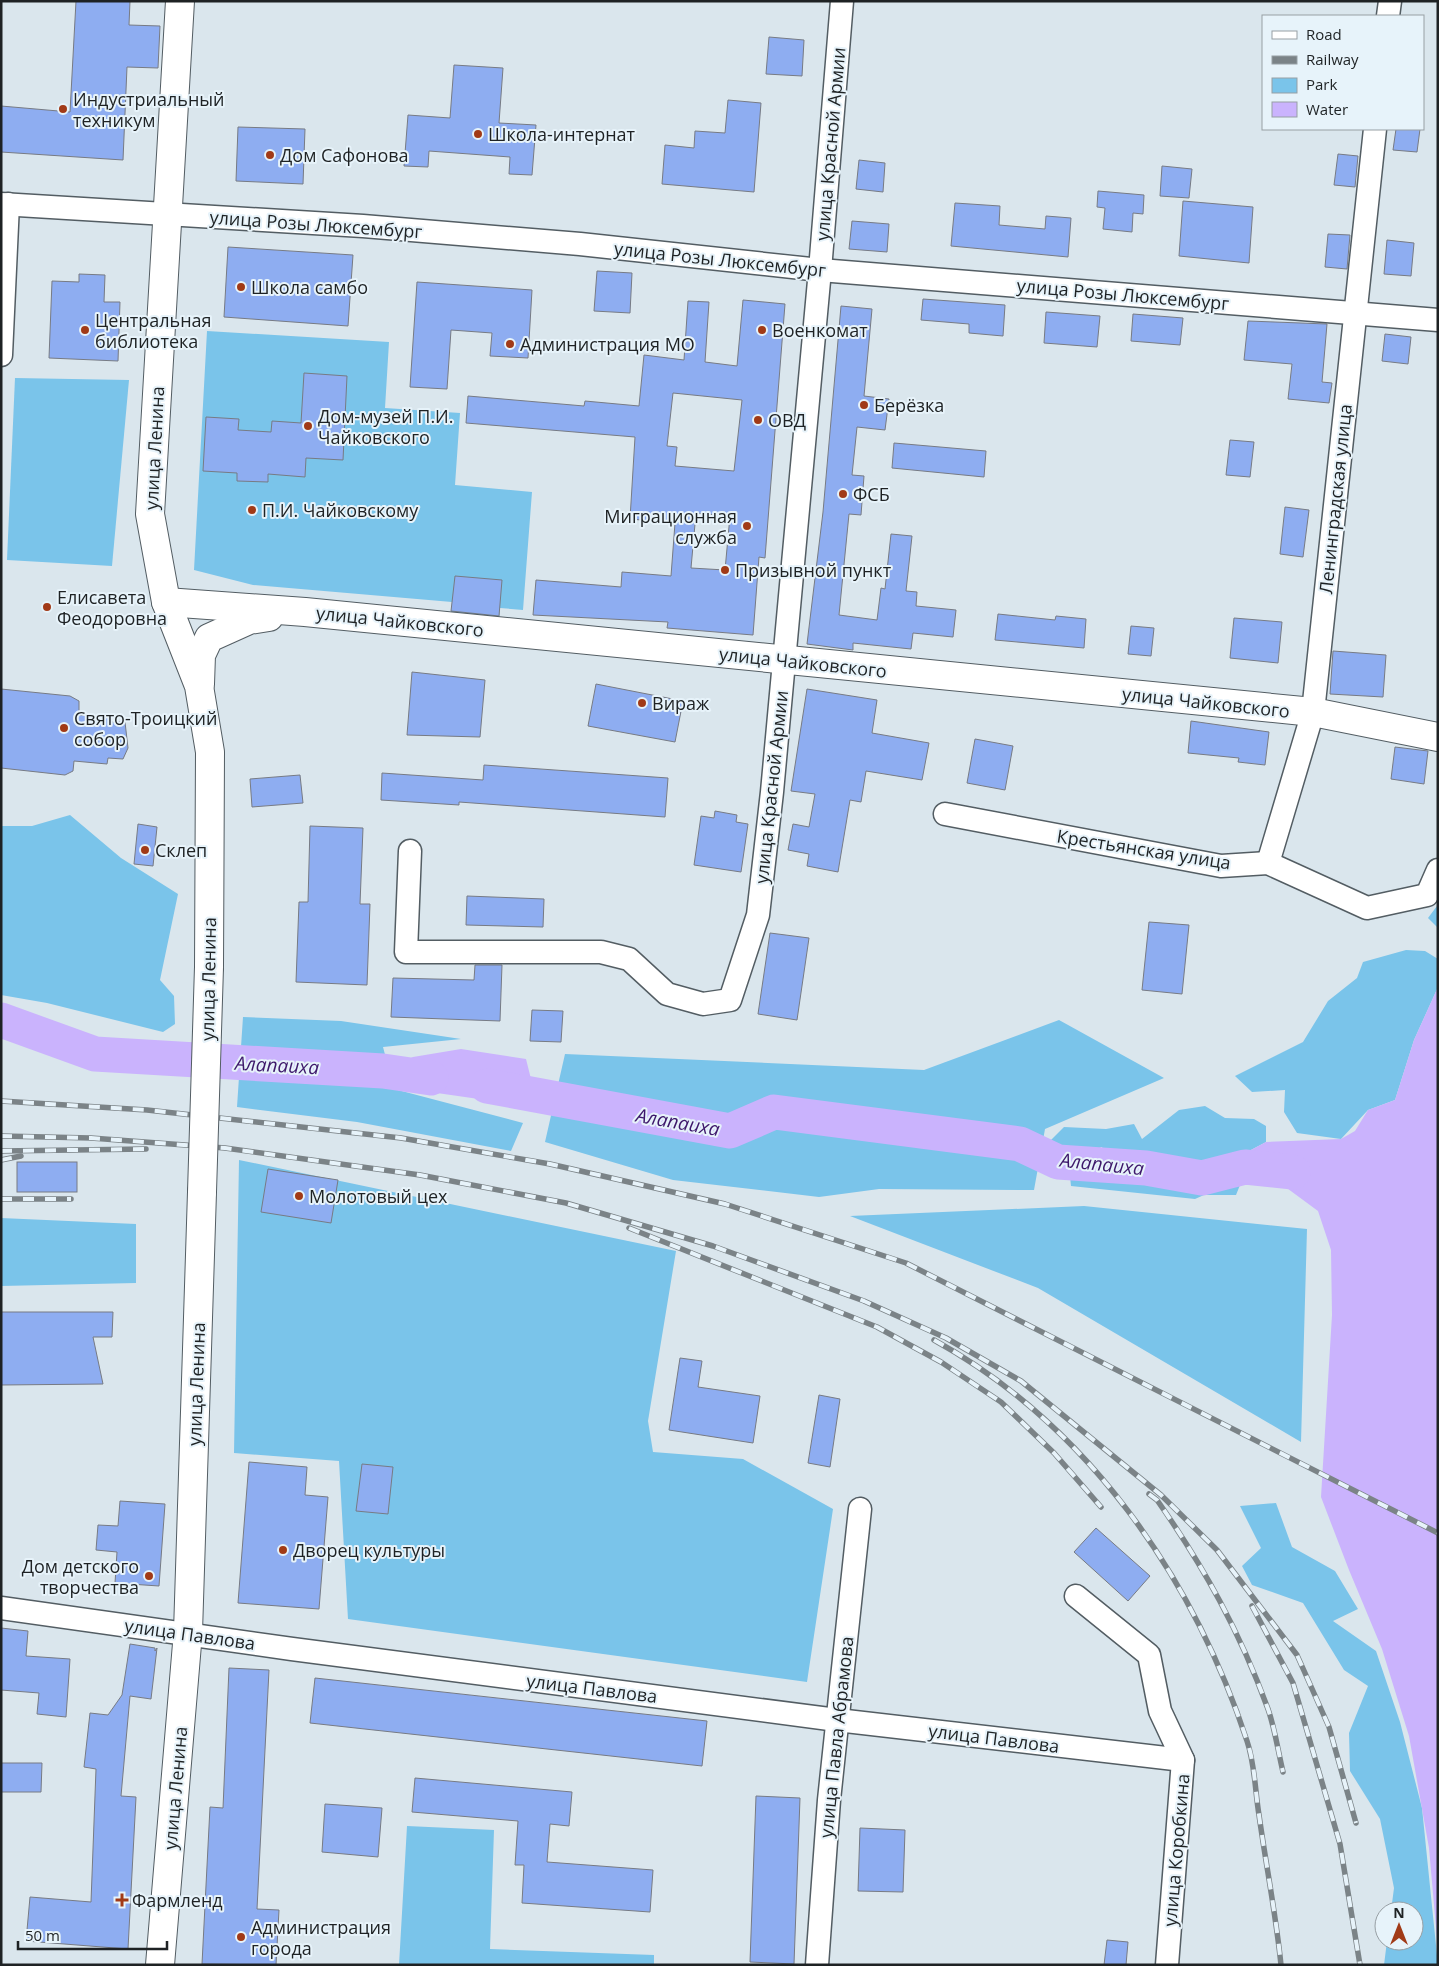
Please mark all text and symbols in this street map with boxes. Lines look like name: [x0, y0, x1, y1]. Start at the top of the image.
legend: [1262, 15, 1424, 130]
text: Road: [1306, 24, 1342, 44]
street label: улица Красной Армии: [810, 46, 850, 242]
text: Railway: [1306, 49, 1359, 69]
text: Park: [1306, 74, 1337, 94]
place label: Индустриальный техникум: [73, 87, 225, 132]
text: Water: [1306, 99, 1348, 119]
marker: Индустриальный техникум: [57, 103, 69, 115]
place label: Школа-интернат: [488, 122, 636, 146]
marker: Школа-интернат: [472, 128, 484, 140]
place label: Дом Сафонова: [280, 143, 409, 167]
marker: Дом Сафонова: [264, 149, 276, 161]
street label: улица Розы Люксембург: [209, 205, 423, 243]
street label: улица Розы Люксембург: [613, 236, 827, 282]
street label: улица Розы Люксембург: [1016, 273, 1230, 315]
place label: Школа самбо: [251, 275, 368, 299]
marker: Школа самбо: [235, 281, 247, 293]
place label: Центральная библиотека: [95, 308, 212, 353]
place label: Военкомат: [772, 318, 868, 342]
marker: Центральная библиотека: [79, 324, 91, 336]
marker: Военкомат: [756, 324, 768, 336]
place label: Администрация МО: [520, 332, 695, 356]
marker: Администрация МО: [504, 338, 516, 350]
street label: улица Ленина: [139, 386, 169, 510]
place label: Берёзка: [874, 393, 944, 417]
marker: Берёзка: [858, 399, 870, 411]
street label: Ленинградская улица: [1313, 403, 1357, 595]
place label: Дом-музей П.И. Чайковского: [318, 404, 454, 449]
place label: ОВД: [768, 408, 806, 432]
marker: ОВД: [752, 414, 764, 426]
marker: Дом-музей П.И. Чайковского: [302, 420, 314, 432]
place label: ФСБ: [853, 482, 890, 506]
marker: ФСБ: [837, 488, 849, 500]
place label: П.И. Чайковскому: [262, 498, 419, 522]
marker: П.И. Чайковскому: [246, 504, 258, 516]
place label: Миграционная служба: [604, 504, 737, 549]
marker: Миграционная служба: [741, 520, 753, 532]
place label: Призывной пункт: [735, 558, 892, 582]
marker: Призывной пункт: [719, 564, 731, 576]
place label: Елисавета Феодоровна: [57, 585, 167, 630]
street label: улица Чайковского: [315, 600, 485, 642]
marker: Елисавета Феодоровна: [41, 601, 53, 613]
street label: улица Чайковского: [718, 641, 888, 683]
street label: улица Чайковского: [1121, 681, 1291, 723]
street label: улица Красной Армии: [749, 689, 793, 885]
place label: Вираж: [652, 691, 710, 715]
marker: Вираж: [636, 697, 648, 709]
place label: Свято-Троицкий собор: [74, 706, 217, 751]
marker: Свято-Троицкий собор: [58, 722, 70, 734]
street label: Крестьянская улица: [1055, 823, 1233, 875]
place label: Склеп: [155, 838, 207, 862]
marker: Склеп: [139, 844, 151, 856]
street label: улица Ленина: [195, 917, 221, 1041]
water label: Алапаиха: [232, 1050, 320, 1080]
water label: Алапаиха: [632, 1102, 722, 1142]
water label: Алапаиха: [1057, 1146, 1145, 1181]
place label: Молотовый цех: [309, 1184, 448, 1208]
marker: Молотовый цех: [293, 1190, 305, 1202]
street label: улица Ленина: [182, 1322, 210, 1446]
place label: Дворец культуры: [293, 1538, 445, 1562]
marker: Дворец культуры: [277, 1544, 289, 1556]
place label: Дом детского творчества: [22, 1554, 139, 1599]
marker: Дом детского творчества: [143, 1570, 155, 1582]
street label: улица Павлова: [123, 1613, 257, 1655]
street label: улица Павла Абрамова: [813, 1635, 859, 1839]
street label: улица Павлова: [525, 1668, 659, 1708]
street label: улица Павлова: [927, 1718, 1061, 1758]
street label: улица Ленина: [158, 1725, 192, 1851]
street label: улица Коробкина: [1157, 1773, 1195, 1927]
place label: Фармленд: [132, 1888, 223, 1912]
marker: Фармленд: [116, 1894, 128, 1906]
north arrow: [1374, 1901, 1424, 1951]
text: N: [1393, 1903, 1405, 1922]
place label: Администрация города: [251, 1915, 391, 1960]
scale bar: [18, 1918, 166, 1950]
text: 50 m: [25, 1925, 60, 1945]
marker: Администрация города: [235, 1931, 247, 1943]

